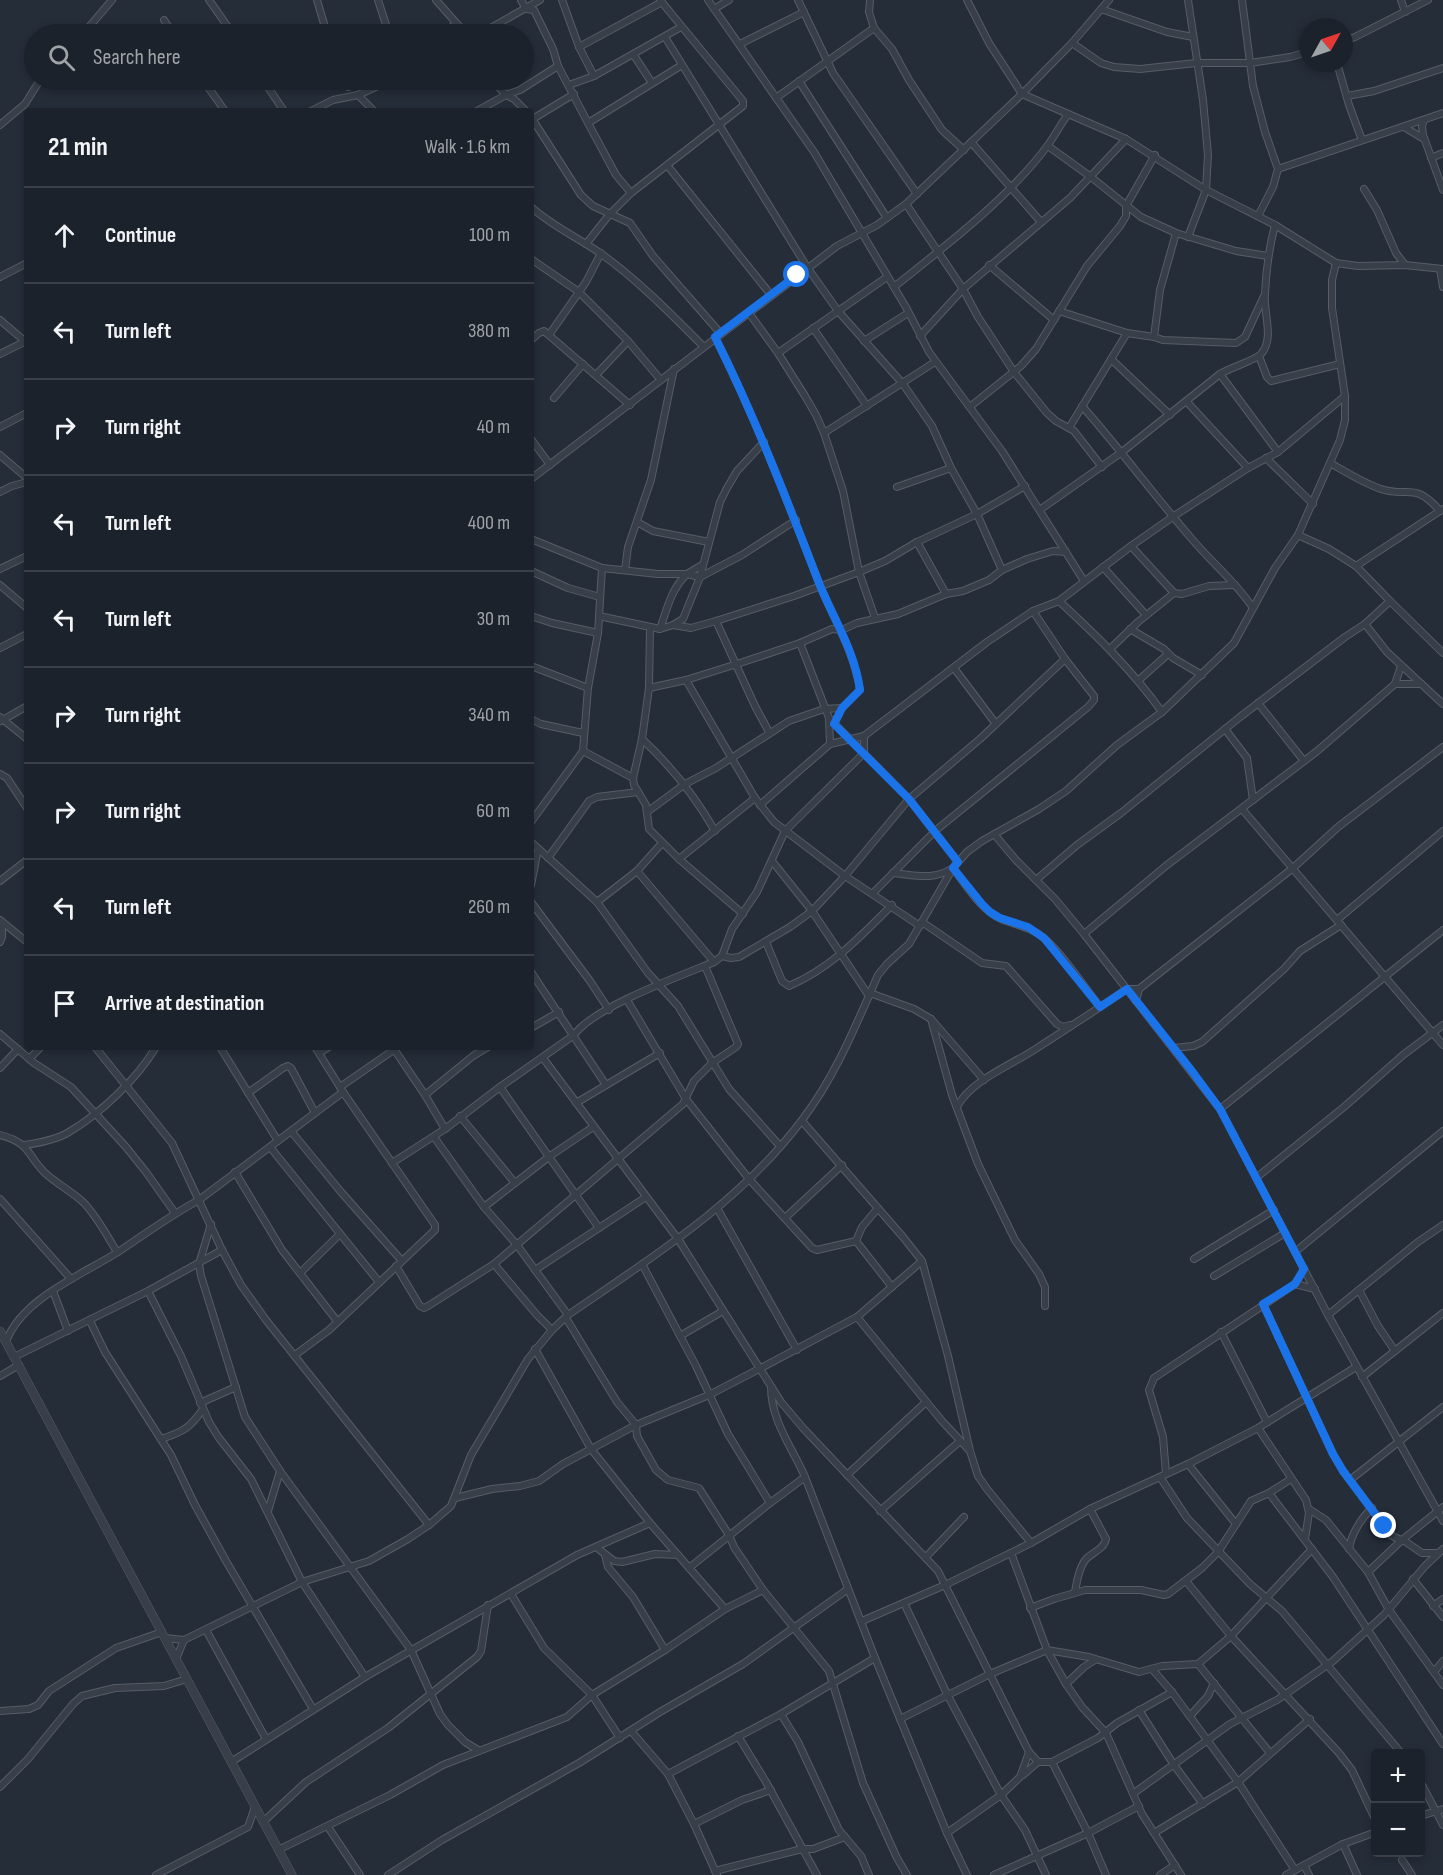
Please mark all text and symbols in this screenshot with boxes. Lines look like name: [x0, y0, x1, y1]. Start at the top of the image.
north arrow: [1299, 18, 1353, 72]
search box: [24, 24, 534, 90]
icon: search: [45, 41, 78, 74]
text: Search here: [93, 44, 180, 71]
text: 21 min: [48, 132, 108, 163]
text: Walk · 1.6 km: [425, 135, 510, 159]
icon: ahead: [48, 219, 81, 252]
text: Continue: [105, 222, 176, 249]
text: 100 m: [469, 223, 510, 247]
route start: [783, 261, 809, 287]
icon: left: [48, 315, 81, 348]
text: Turn left: [105, 318, 171, 345]
text: 380 m: [468, 319, 510, 343]
icon: right: [48, 411, 81, 444]
text: Turn right: [105, 414, 181, 441]
text: 40 m: [477, 415, 510, 439]
icon: left: [48, 507, 81, 540]
text: Turn left: [105, 510, 171, 537]
text: 400 m: [468, 511, 510, 535]
icon: left: [48, 603, 81, 636]
text: Turn left: [105, 606, 171, 633]
text: 30 m: [477, 607, 510, 631]
icon: right: [48, 699, 81, 732]
text: Turn right: [105, 702, 181, 729]
text: 340 m: [468, 703, 510, 727]
icon: right: [48, 795, 81, 828]
text: Turn right: [105, 798, 181, 825]
text: 60 m: [476, 799, 510, 823]
icon: left: [48, 891, 81, 924]
text: Turn left: [105, 894, 171, 921]
text: 260 m: [468, 895, 510, 919]
icon: arrive: [48, 987, 81, 1020]
text: Arrive at destination: [105, 990, 264, 1017]
route end: [1370, 1512, 1396, 1538]
map controls: [1371, 1749, 1425, 1857]
button: +: [1371, 1749, 1425, 1803]
button: −: [1371, 1803, 1425, 1857]

